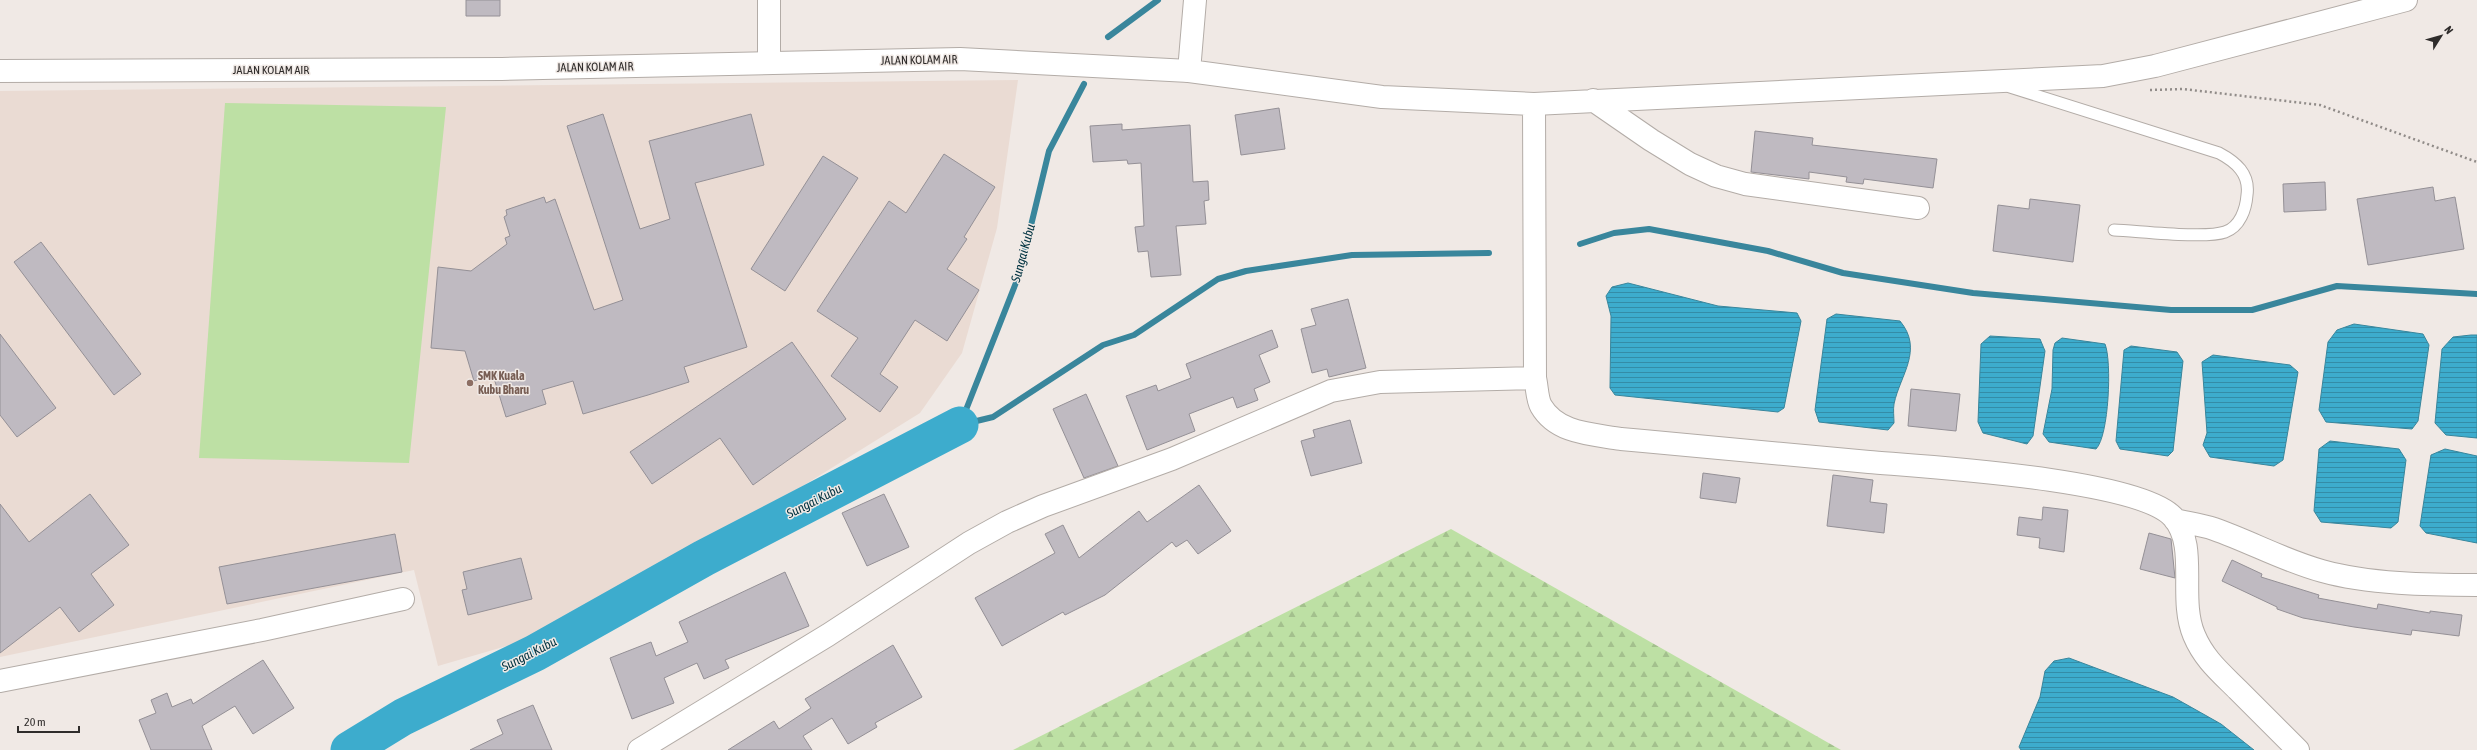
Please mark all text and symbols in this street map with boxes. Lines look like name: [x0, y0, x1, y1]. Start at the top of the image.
north arrow: [2421, 16, 2461, 56]
text: N: [2442, 24, 2456, 36]
street label: JALAN KOLAM AIR: [881, 52, 957, 68]
street label: JALAN KOLAM AIR: [557, 59, 633, 75]
street label: JALAN KOLAM AIR: [233, 63, 309, 77]
water label: Sungai Kubu: [1008, 222, 1038, 285]
place label: SMK Kuala Kubu Bharu: [478, 369, 529, 397]
marker: SMK Kuala Kubu Bharu: [465, 378, 475, 388]
water label: Sungai Kubu: [783, 481, 844, 522]
water label: Sungai Kubu: [498, 634, 559, 675]
scale bar: [18, 708, 79, 734]
text: 20 m: [24, 715, 46, 729]

